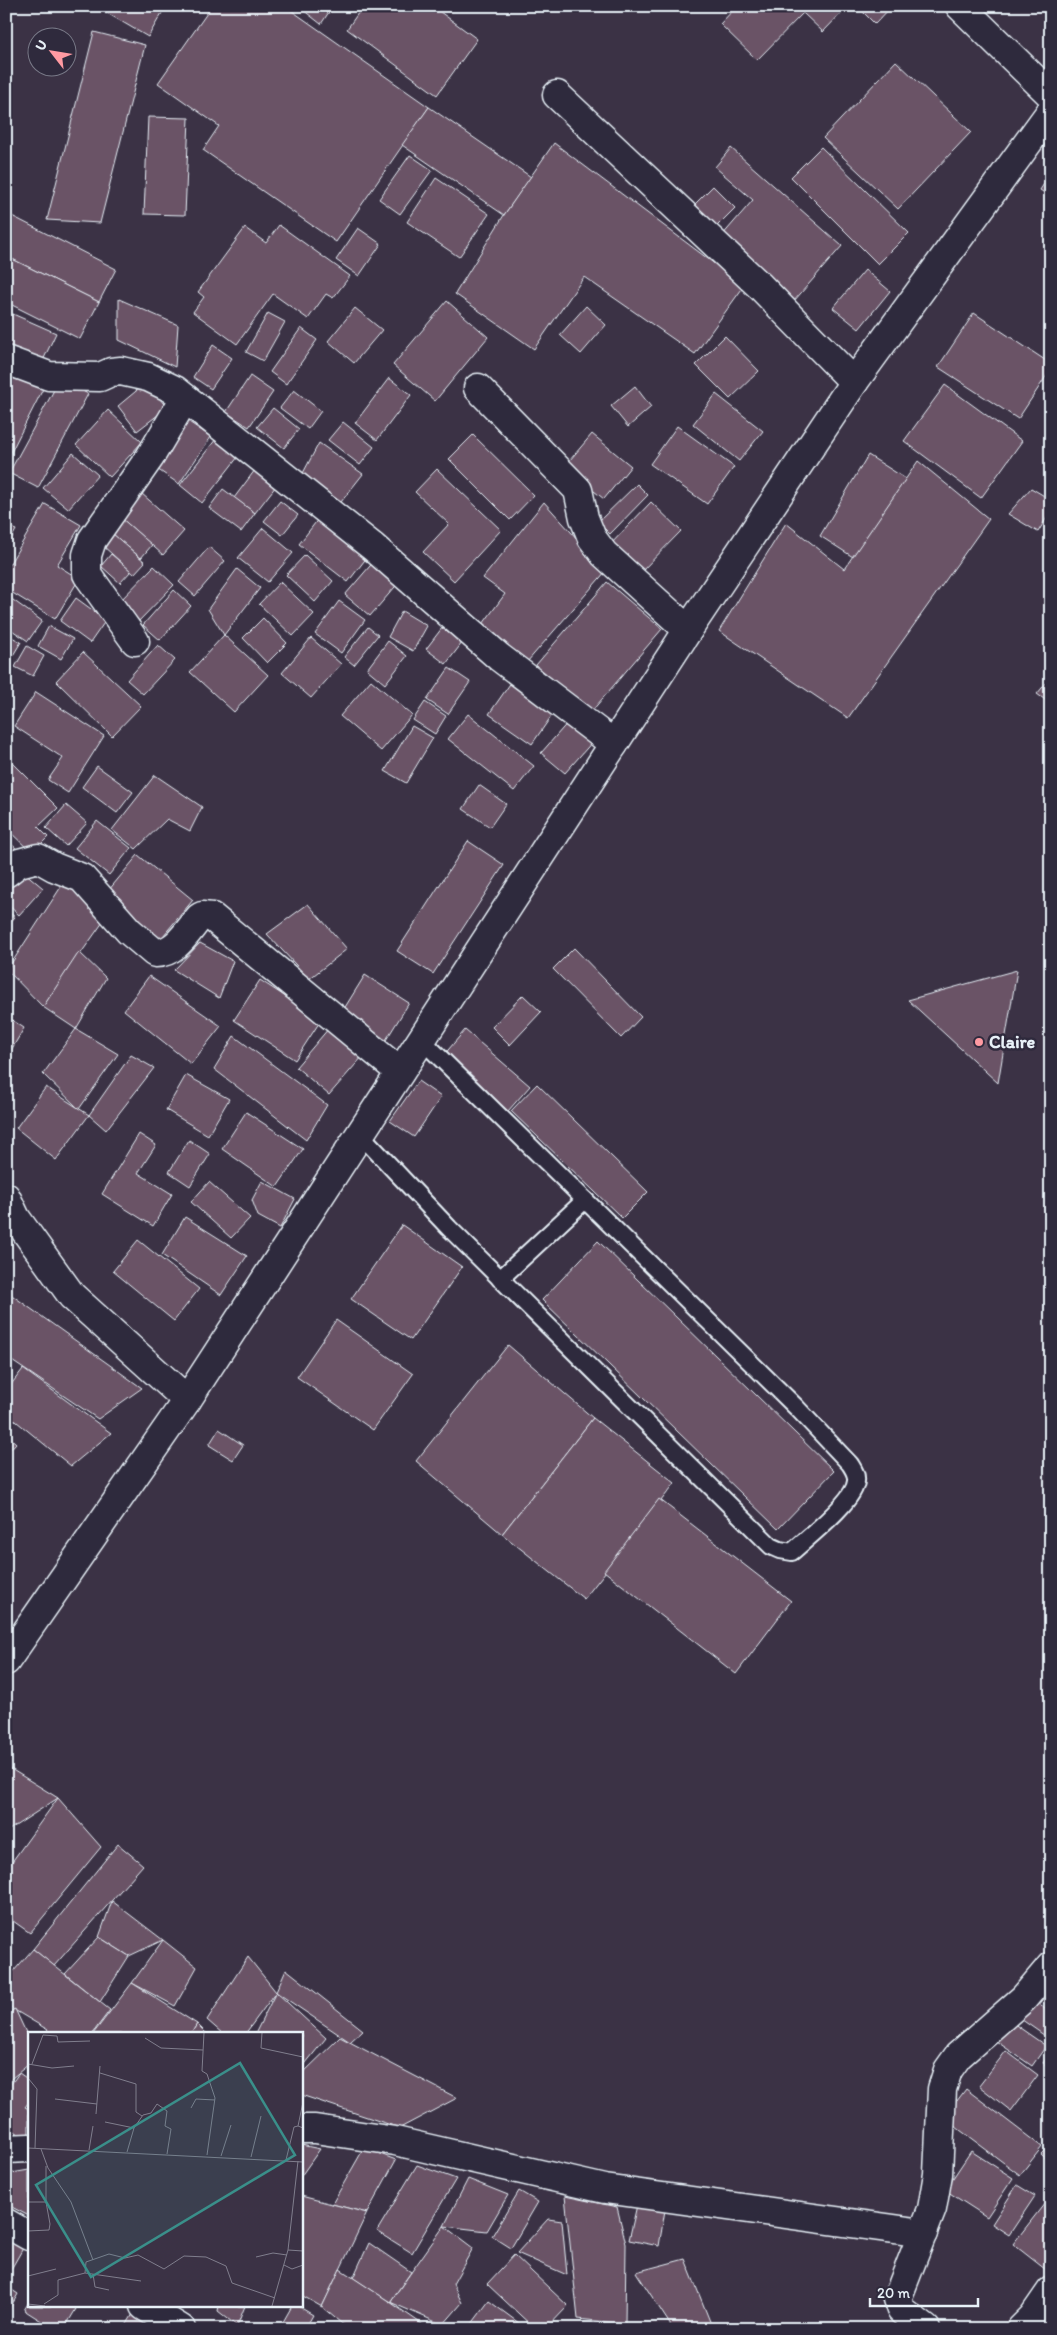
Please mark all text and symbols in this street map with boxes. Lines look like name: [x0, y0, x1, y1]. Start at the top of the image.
north arrow: [28, 28, 78, 78]
text: U: [32, 37, 51, 54]
place label: Claire: [989, 1031, 1035, 1053]
marker: Claire: [973, 1036, 985, 1048]
inset map: [28, 2032, 302, 2308]
scale bar: [870, 2275, 977, 2307]
text: 20 m: [877, 2284, 911, 2302]

